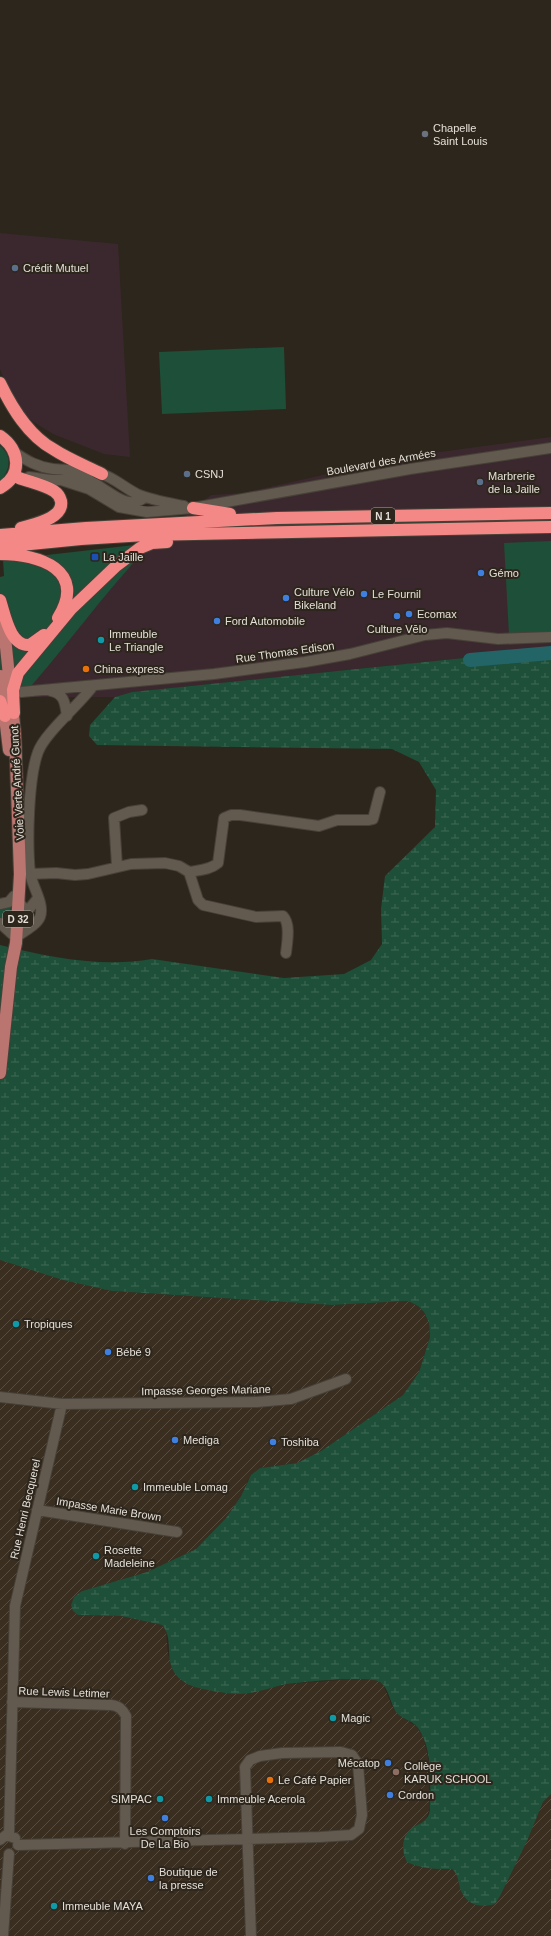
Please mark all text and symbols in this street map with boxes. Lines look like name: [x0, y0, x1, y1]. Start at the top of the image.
place label: Chapelle Saint Louis: [433, 122, 488, 147]
marker: Chapelle Saint Louis: [420, 129, 430, 139]
place label: Crédit Mutuel: [23, 262, 88, 274]
marker: Crédit Mutuel: [10, 263, 20, 273]
street label: Boulevard des Armées: [325, 446, 437, 478]
place label: CSNJ: [195, 468, 224, 480]
marker: CSNJ: [182, 469, 192, 479]
place label: Marbrerie de la Jaille: [488, 470, 540, 495]
marker: Marbrerie de la Jaille: [475, 477, 485, 487]
road number: N 1: [371, 508, 395, 524]
place label: La Jaille: [103, 551, 143, 563]
marker: La Jaille: [90, 552, 100, 562]
place label: Gémo: [489, 567, 519, 579]
marker: Gémo: [476, 568, 486, 578]
place label: Culture Vélo Bikeland: [294, 586, 355, 611]
place label: Le Fournil: [372, 588, 421, 600]
marker: Le Fournil: [359, 589, 369, 599]
marker: Culture Vélo Bikeland: [281, 593, 291, 603]
place label: Ecomax: [417, 608, 457, 620]
marker: Ecomax: [404, 609, 414, 619]
marker: Culture Vēlo: [392, 611, 402, 621]
place label: Ford Automobile: [225, 615, 305, 627]
marker: Ford Automobile: [212, 616, 222, 626]
place label: Culture Vēlo: [367, 623, 427, 635]
place label: Immeuble Le Triangle: [109, 628, 163, 653]
marker: Immeuble Le Triangle: [96, 635, 106, 645]
street label: Rue Thomas Edison: [235, 639, 335, 665]
place label: China express: [94, 663, 165, 675]
marker: China express: [81, 664, 91, 674]
street label: Voie Verte André Gunot: [8, 725, 26, 841]
road number: D 32: [3, 911, 33, 927]
place label: Tropiques: [24, 1318, 73, 1330]
marker: Tropiques: [11, 1319, 21, 1329]
place label: Bébé 9: [116, 1346, 151, 1358]
marker: Bébé 9: [103, 1347, 113, 1357]
street label: Impasse Georges Mariane: [141, 1383, 271, 1397]
place label: Mediga: [183, 1434, 220, 1446]
marker: Mediga: [170, 1435, 180, 1445]
place label: Toshiba: [281, 1436, 320, 1448]
marker: Toshiba: [268, 1437, 278, 1447]
street label: Rue Henri Becquerel: [8, 1458, 42, 1560]
place label: Immeuble Lomag: [143, 1481, 228, 1493]
marker: Immeuble Lomag: [130, 1482, 140, 1492]
street label: Impasse Marie Brown: [56, 1495, 162, 1523]
place label: Rosette Madeleine: [104, 1544, 155, 1569]
marker: Rosette Madeleine: [91, 1551, 101, 1561]
street label: Rue Lewis Letimer: [18, 1684, 110, 1700]
place label: Magic: [341, 1712, 371, 1724]
marker: Magic: [328, 1713, 338, 1723]
place label: Mécatop: [338, 1757, 380, 1769]
marker: Mécatop: [383, 1758, 393, 1768]
place label: Collège KARUK SCHOOL: [404, 1760, 491, 1785]
marker: Collège KARUK SCHOOL: [391, 1767, 401, 1777]
place label: Le Café Papier: [278, 1774, 352, 1786]
marker: Le Café Papier: [265, 1775, 275, 1785]
place label: Cordon: [398, 1789, 434, 1801]
marker: Cordon: [385, 1790, 395, 1800]
place label: SIMPAC: [111, 1793, 152, 1805]
place label: Immeuble Acerola: [217, 1793, 306, 1805]
marker: SIMPAC: [155, 1794, 165, 1804]
marker: Immeuble Acerola: [204, 1794, 214, 1804]
marker: Les Comptoirs De La Bio: [160, 1813, 170, 1823]
place label: Les Comptoirs De La Bio: [130, 1825, 201, 1850]
place label: Boutique de la presse: [159, 1866, 218, 1891]
marker: Boutique de la presse: [146, 1873, 156, 1883]
place label: Immeuble MAYA: [62, 1900, 144, 1912]
marker: Immeuble MAYA: [49, 1901, 59, 1911]

